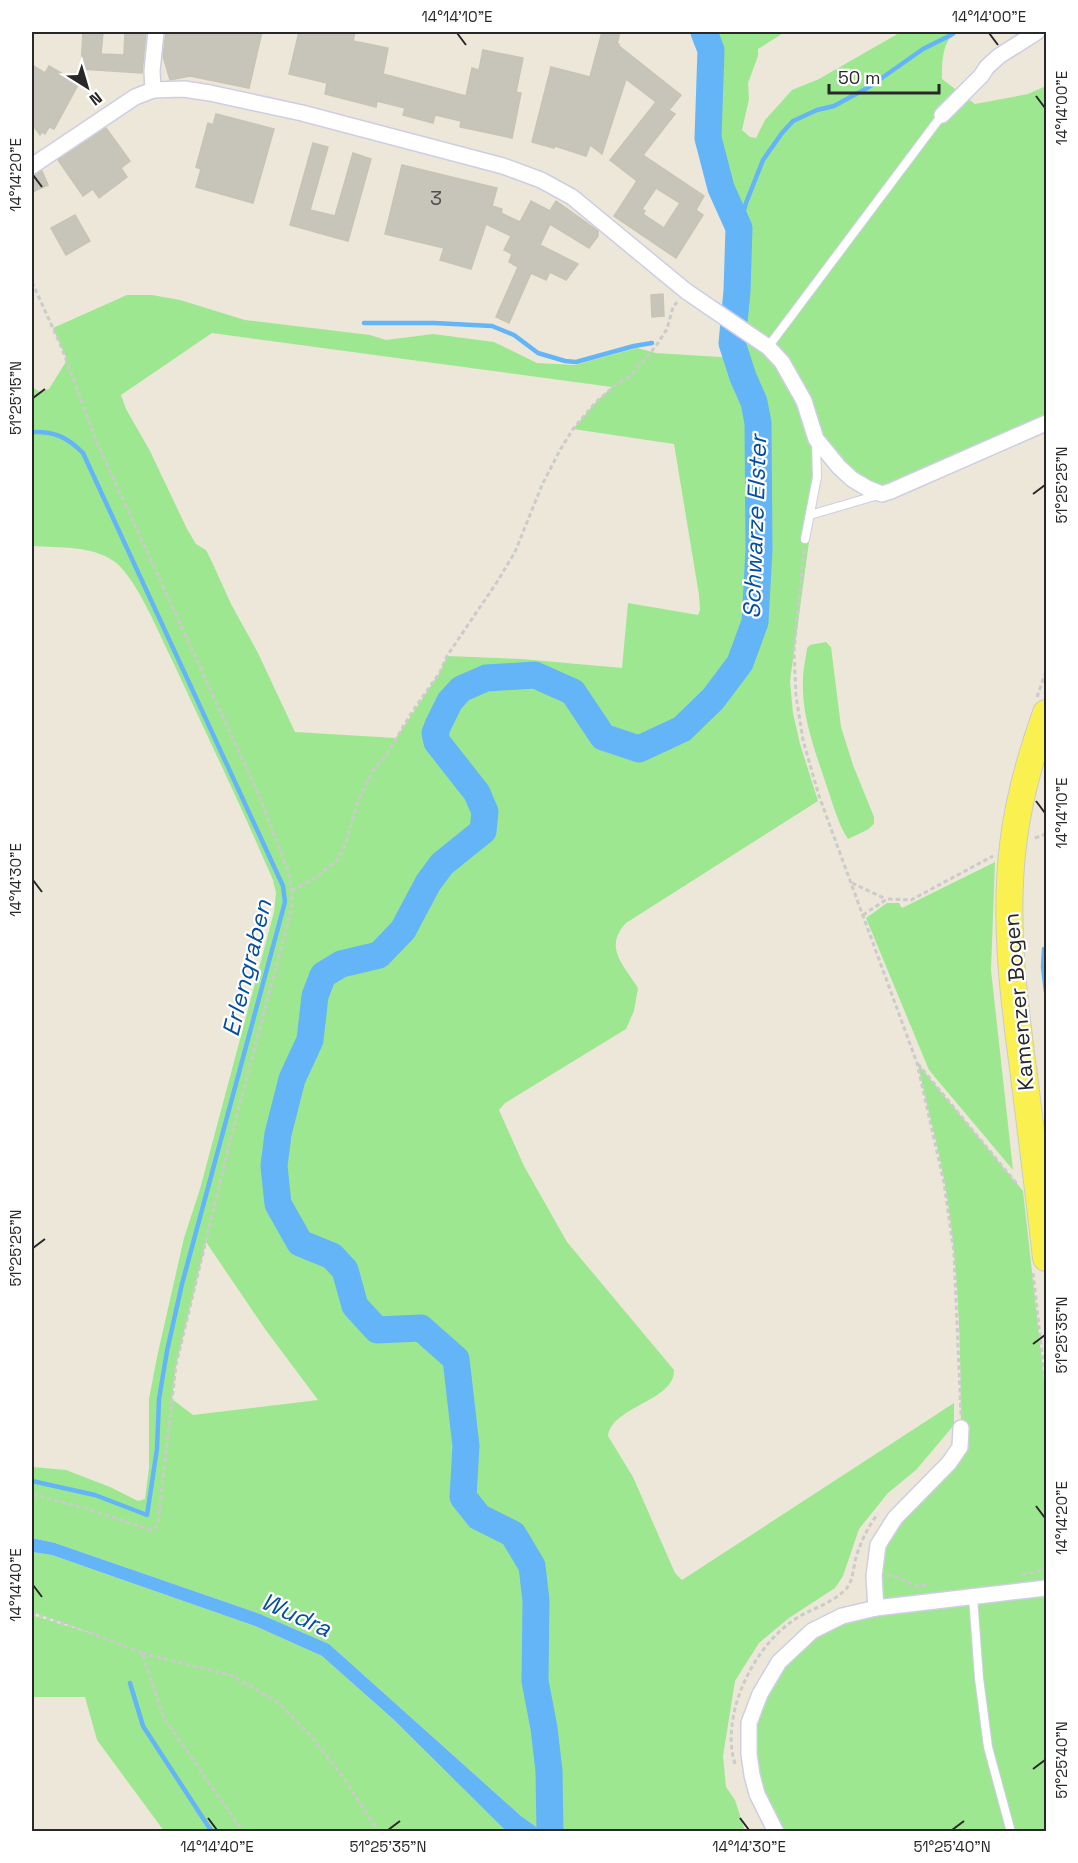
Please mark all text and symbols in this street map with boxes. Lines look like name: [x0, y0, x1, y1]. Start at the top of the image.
text: 14°14'10"E: [422, 7, 492, 26]
text: 14°14'00"E: [952, 7, 1026, 26]
north arrow: [57, 57, 117, 117]
scale bar: [829, 57, 938, 95]
text: 50 m: [838, 66, 880, 89]
text: 14°14'00"E: [1052, 71, 1071, 145]
text: N: [85, 87, 106, 110]
text: 14°14'20"E: [6, 138, 25, 212]
house number: 3: [430, 185, 442, 211]
text: 51°25'15"N: [6, 361, 25, 435]
water label: Schwarze Elster: [736, 432, 773, 619]
text: 51°25'25"N: [1052, 447, 1071, 523]
text: 14°14'10"E: [1052, 778, 1071, 848]
text: 14°14'30"E: [6, 843, 25, 917]
water label: Erlengraben: [215, 895, 279, 1039]
street label: Kamenzer Bogen: [996, 912, 1040, 1092]
text: 51°25'25"N: [6, 1210, 25, 1286]
text: 51°25'35"N: [1052, 1297, 1071, 1373]
text: 14°14'20"E: [1052, 1481, 1071, 1555]
text: 14°14'40"E: [6, 1548, 25, 1622]
water label: Wudra: [256, 1585, 336, 1644]
text: 51°25'40"N: [1052, 1721, 1071, 1799]
text: 14°14'40"E: [180, 1837, 254, 1856]
text: 51°25'35"N: [350, 1837, 426, 1856]
text: 14°14'30"E: [712, 1837, 786, 1856]
text: 51°25'40"N: [913, 1837, 991, 1856]

